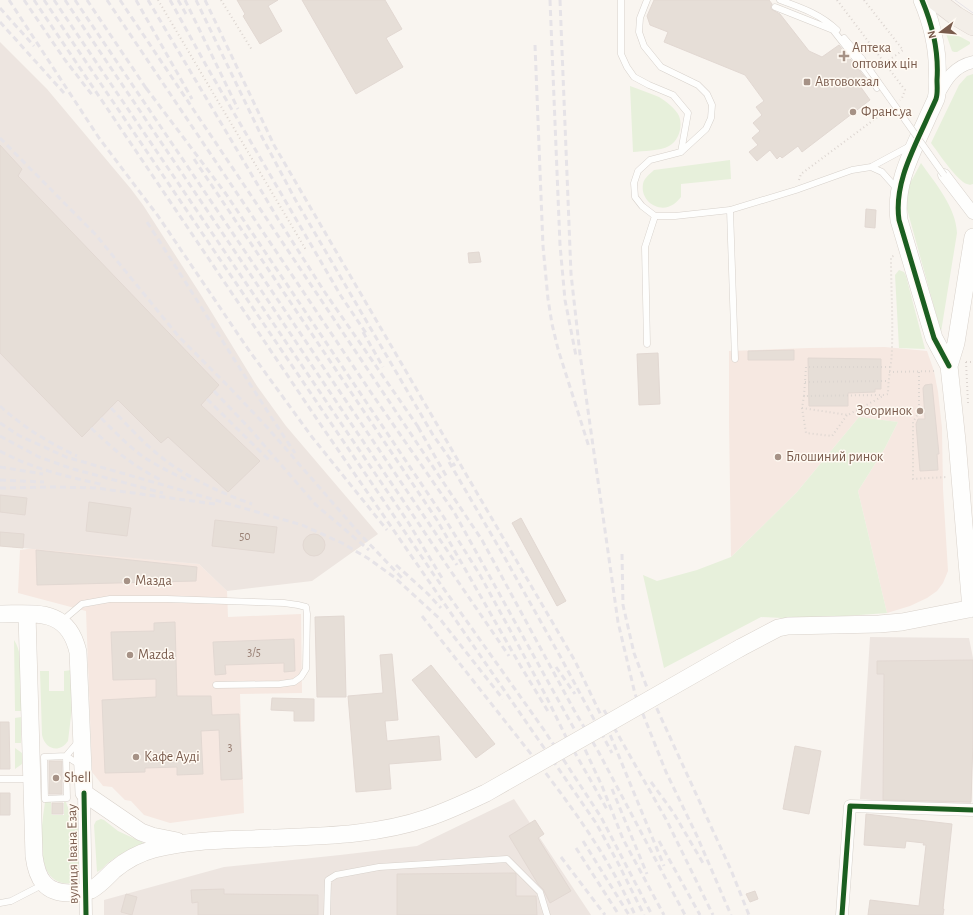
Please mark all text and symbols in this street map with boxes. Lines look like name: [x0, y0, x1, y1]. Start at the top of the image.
north arrow: [921, 12, 961, 52]
text: N: [926, 29, 938, 40]
place label: Аптека оптових цін: [852, 41, 918, 71]
marker: Аптека оптових цін: [839, 51, 849, 61]
place label: Автовокзал: [815, 75, 879, 89]
marker: Автовокзал: [802, 77, 812, 87]
place label: Франс.уа: [861, 105, 912, 119]
marker: Франс.уа: [848, 107, 858, 117]
place label: Зооринок: [856, 404, 913, 418]
marker: Зооринок: [915, 406, 925, 416]
place label: Блошиний ринок: [786, 450, 884, 464]
marker: Блошиний ринок: [773, 452, 783, 462]
house number: 50: [239, 530, 251, 542]
place label: Мазда: [135, 574, 172, 588]
marker: Мазда: [122, 576, 132, 586]
house number: 3/5: [247, 646, 261, 658]
place label: Mazda: [138, 648, 175, 662]
marker: Mazda: [125, 650, 135, 660]
house number: 3: [228, 741, 233, 753]
place label: Кафе Ауді: [144, 750, 200, 764]
marker: Кафе Ауді: [131, 752, 141, 762]
place label: Shell: [64, 771, 91, 785]
marker: Shell: [51, 773, 61, 783]
street label: вулиця Івана Езау: [65, 804, 81, 904]

